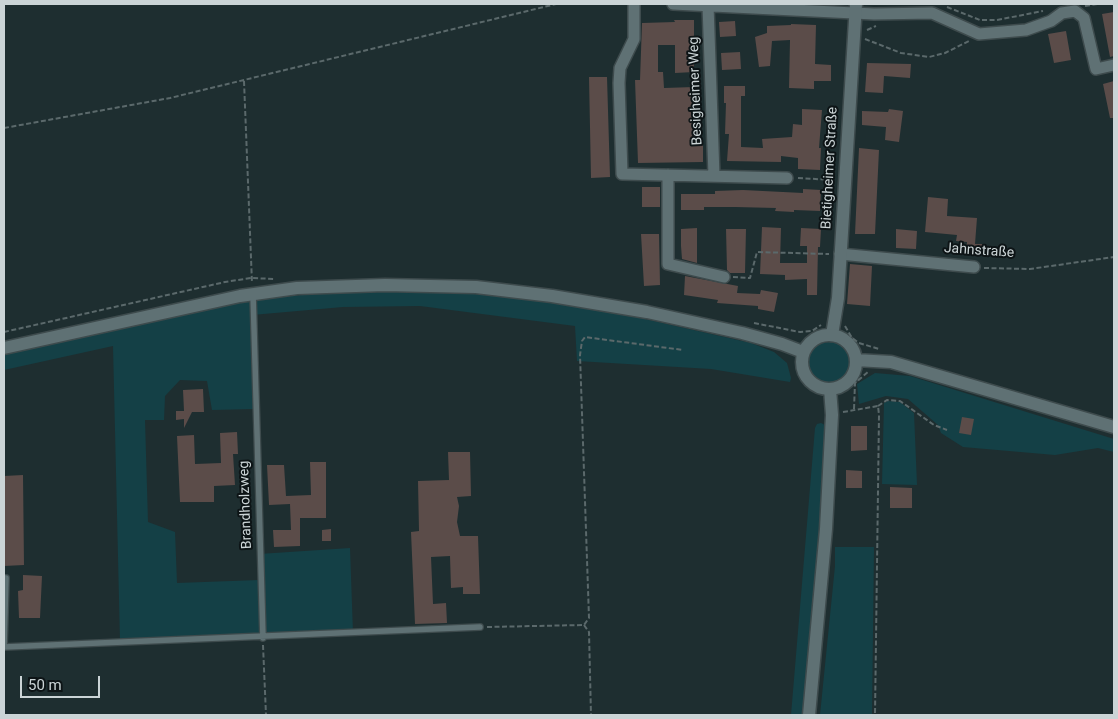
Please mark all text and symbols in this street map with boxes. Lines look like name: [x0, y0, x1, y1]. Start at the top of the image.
street label: Besigheimer Weg: [686, 36, 706, 146]
street label: Bietigheimer Straße: [818, 106, 842, 230]
street label: Jahnstraße: [943, 240, 1015, 262]
street label: Brandholzweg: [236, 461, 256, 549]
scale bar: [22, 666, 102, 698]
text: 50 m: [28, 676, 62, 694]

